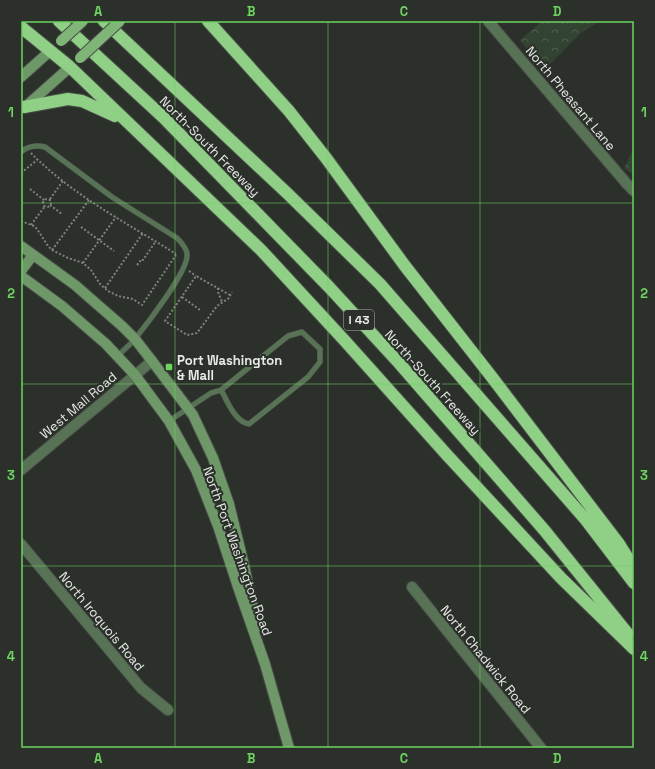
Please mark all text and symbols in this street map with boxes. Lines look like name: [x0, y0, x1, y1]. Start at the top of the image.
text: A: [94, 3, 103, 20]
text: B: [247, 3, 256, 20]
text: C: [400, 3, 408, 20]
text: D: [553, 3, 562, 20]
street label: North Pheasant Lane: [522, 43, 619, 154]
street label: North-South Freeway: [156, 93, 263, 200]
text: 1: [8, 104, 14, 121]
text: 1: [641, 104, 647, 121]
text: 2: [7, 285, 15, 302]
text: 2: [640, 285, 648, 302]
road number: I 43: [344, 310, 374, 330]
street label: North-South Freeway: [381, 326, 484, 438]
place label: Port Washington & Mall: [177, 352, 282, 384]
marker: Port Washington & Mall: [164, 362, 174, 372]
street label: West Mall Road: [36, 368, 120, 443]
street label: North Port Washington Road: [199, 464, 276, 638]
text: 3: [7, 467, 15, 484]
text: 3: [640, 467, 648, 484]
street label: North Iroquois Road: [55, 568, 148, 674]
street label: North Chadwick Road: [437, 602, 535, 717]
text: 4: [7, 648, 15, 665]
text: 4: [640, 648, 648, 665]
text: A: [94, 750, 103, 767]
text: B: [247, 750, 256, 767]
text: C: [400, 750, 408, 767]
text: D: [553, 750, 562, 767]

